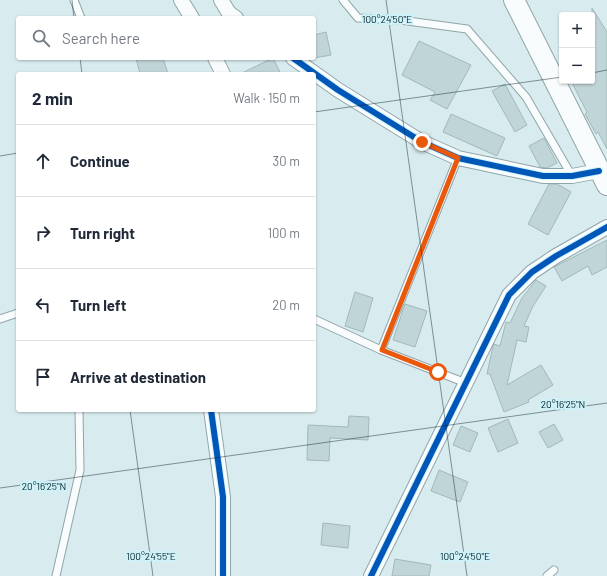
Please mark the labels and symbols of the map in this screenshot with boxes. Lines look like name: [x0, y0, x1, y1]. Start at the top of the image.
text: 100°24'50"E: [362, 13, 412, 25]
route end: [413, 133, 431, 151]
route start: [429, 363, 447, 381]
text: 20°16'25"N: [541, 398, 585, 410]
text: 20°16'25"N: [22, 480, 66, 492]
text: 100°24'55"E: [126, 550, 176, 562]
text: 100°24'50"E: [440, 550, 490, 562]

